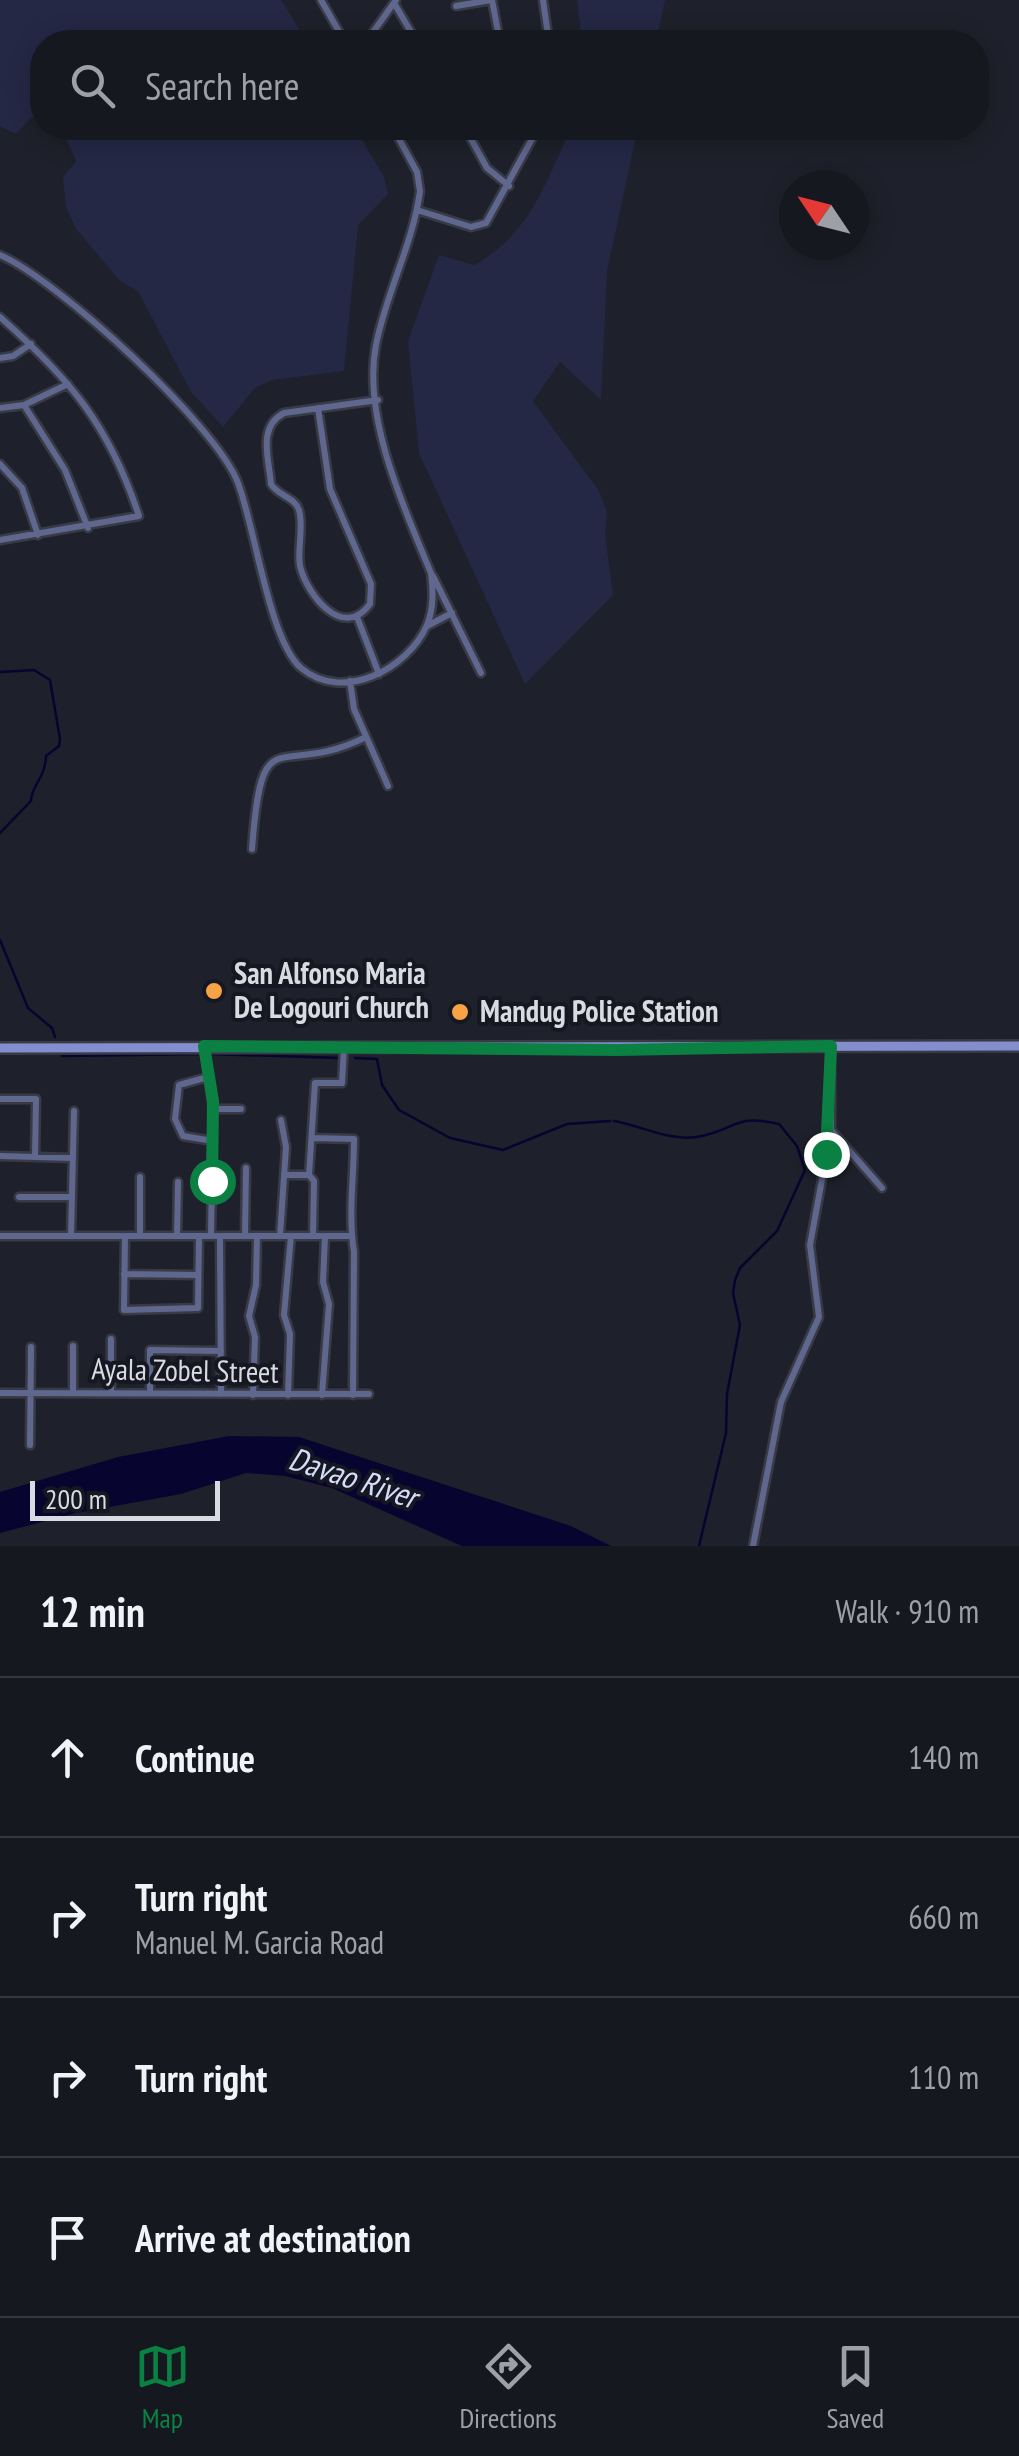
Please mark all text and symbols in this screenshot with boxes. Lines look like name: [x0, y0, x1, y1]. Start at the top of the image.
search box: [30, 30, 989, 140]
icon: search: [65, 58, 120, 113]
text: Search here: [145, 61, 299, 110]
north arrow: [779, 170, 869, 260]
place label: San Alfonso Maria De Logouri Church: [234, 953, 429, 1026]
marker: San Alfonso Maria De Logouri Church: [203, 980, 225, 1002]
place label: Mandug Police Station: [480, 991, 718, 1030]
marker: Mandug Police Station: [449, 1001, 471, 1023]
route end: [804, 1132, 850, 1178]
route start: [190, 1159, 236, 1205]
street label: Ayala Zobel Street: [91, 1348, 280, 1391]
water label: Davao River: [284, 1437, 427, 1519]
scale bar: [30, 1476, 220, 1520]
text: 200 m: [45, 1480, 107, 1517]
text: 12 min: [40, 1584, 145, 1639]
text: Walk · 910 m: [835, 1590, 979, 1632]
icon: ahead: [40, 1730, 95, 1785]
text: Continue: [135, 1733, 255, 1782]
text: 140 m: [908, 1736, 979, 1778]
text: Turn right: [135, 1872, 267, 1921]
icon: right: [40, 1890, 95, 1945]
text: 660 m: [908, 1896, 979, 1938]
text: Manuel M. Garcia Road: [135, 1921, 384, 1963]
icon: right: [40, 2050, 95, 2105]
text: Turn right: [135, 2053, 267, 2102]
text: 110 m: [908, 2056, 979, 2098]
icon: arrive: [40, 2210, 95, 2265]
text: Arrive at destination: [135, 2213, 411, 2262]
tab: Map: [135, 2339, 190, 2436]
tab: Directions: [459, 2339, 557, 2436]
tab: Saved: [826, 2339, 884, 2436]

